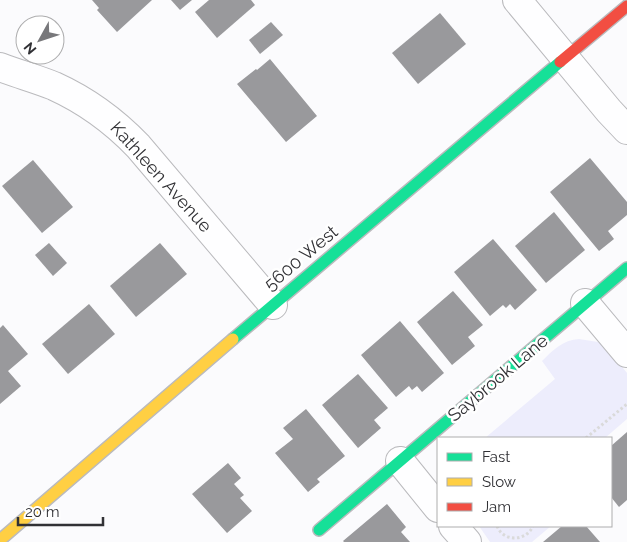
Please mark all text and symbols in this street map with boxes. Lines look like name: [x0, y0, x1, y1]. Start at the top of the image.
north arrow: [15, 15, 65, 65]
text: N: [20, 39, 40, 58]
street label: Kathleen Avenue: [106, 117, 217, 237]
street label: 5600 West: [260, 221, 342, 294]
street label: Saybrook Lane: [443, 329, 552, 426]
legend: [437, 437, 612, 527]
text: Fast: [482, 448, 510, 466]
text: Slow: [482, 473, 516, 491]
scale bar: [18, 494, 102, 526]
text: Jam: [482, 498, 511, 516]
text: 20 m: [25, 503, 60, 521]

